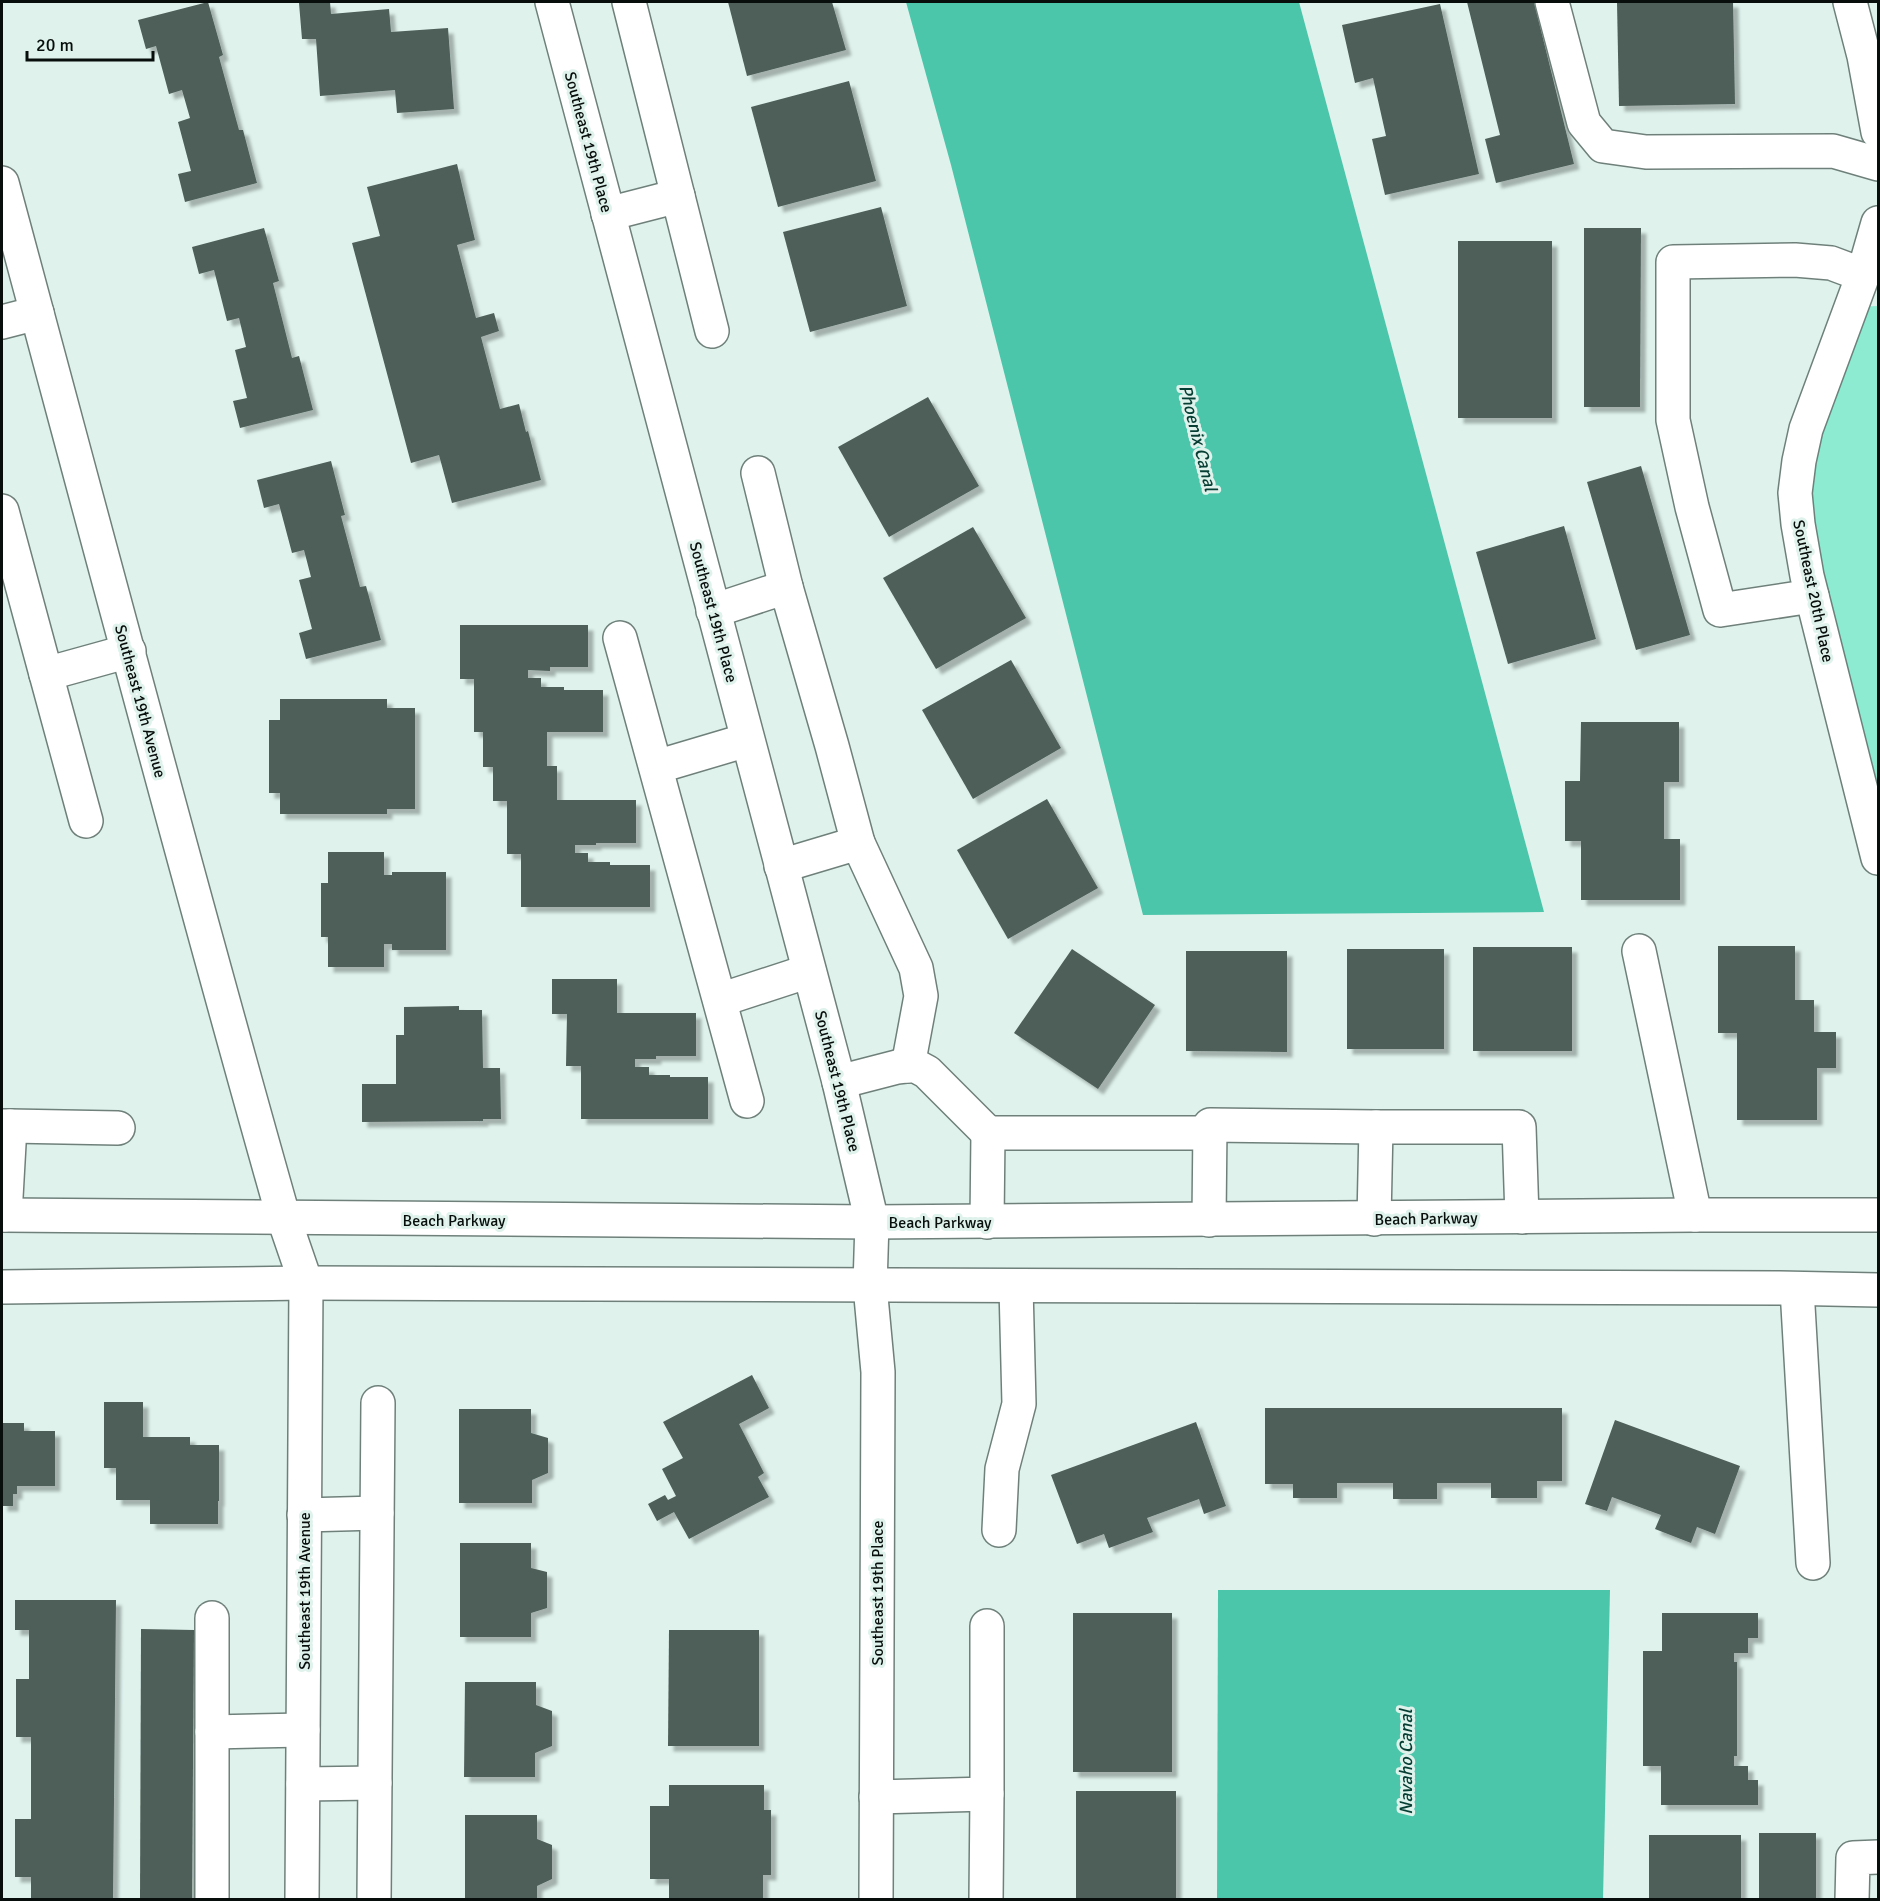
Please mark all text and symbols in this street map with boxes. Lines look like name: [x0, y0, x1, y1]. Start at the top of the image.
scale bar: [27, 24, 153, 62]
text: 20 m: [36, 34, 74, 56]
street label: Southeast 19th Place: [560, 70, 616, 215]
water label: Phoenix Canal: [1174, 382, 1222, 495]
street label: Southeast 20th Place: [1788, 518, 1838, 664]
street label: Southeast 19th Place: [685, 540, 741, 685]
street label: Southeast 19th Avenue: [110, 623, 170, 780]
street label: Southeast 19th Place: [810, 1009, 864, 1154]
street label: Beach Parkway: [1374, 1208, 1478, 1230]
street label: Beach Parkway: [402, 1211, 506, 1231]
street label: Beach Parkway: [888, 1213, 992, 1233]
street label: Southeast 19th Avenue: [295, 1512, 315, 1670]
street label: Southeast 19th Place: [868, 1521, 888, 1665]
water label: Navaho Canal: [1395, 1707, 1417, 1815]

